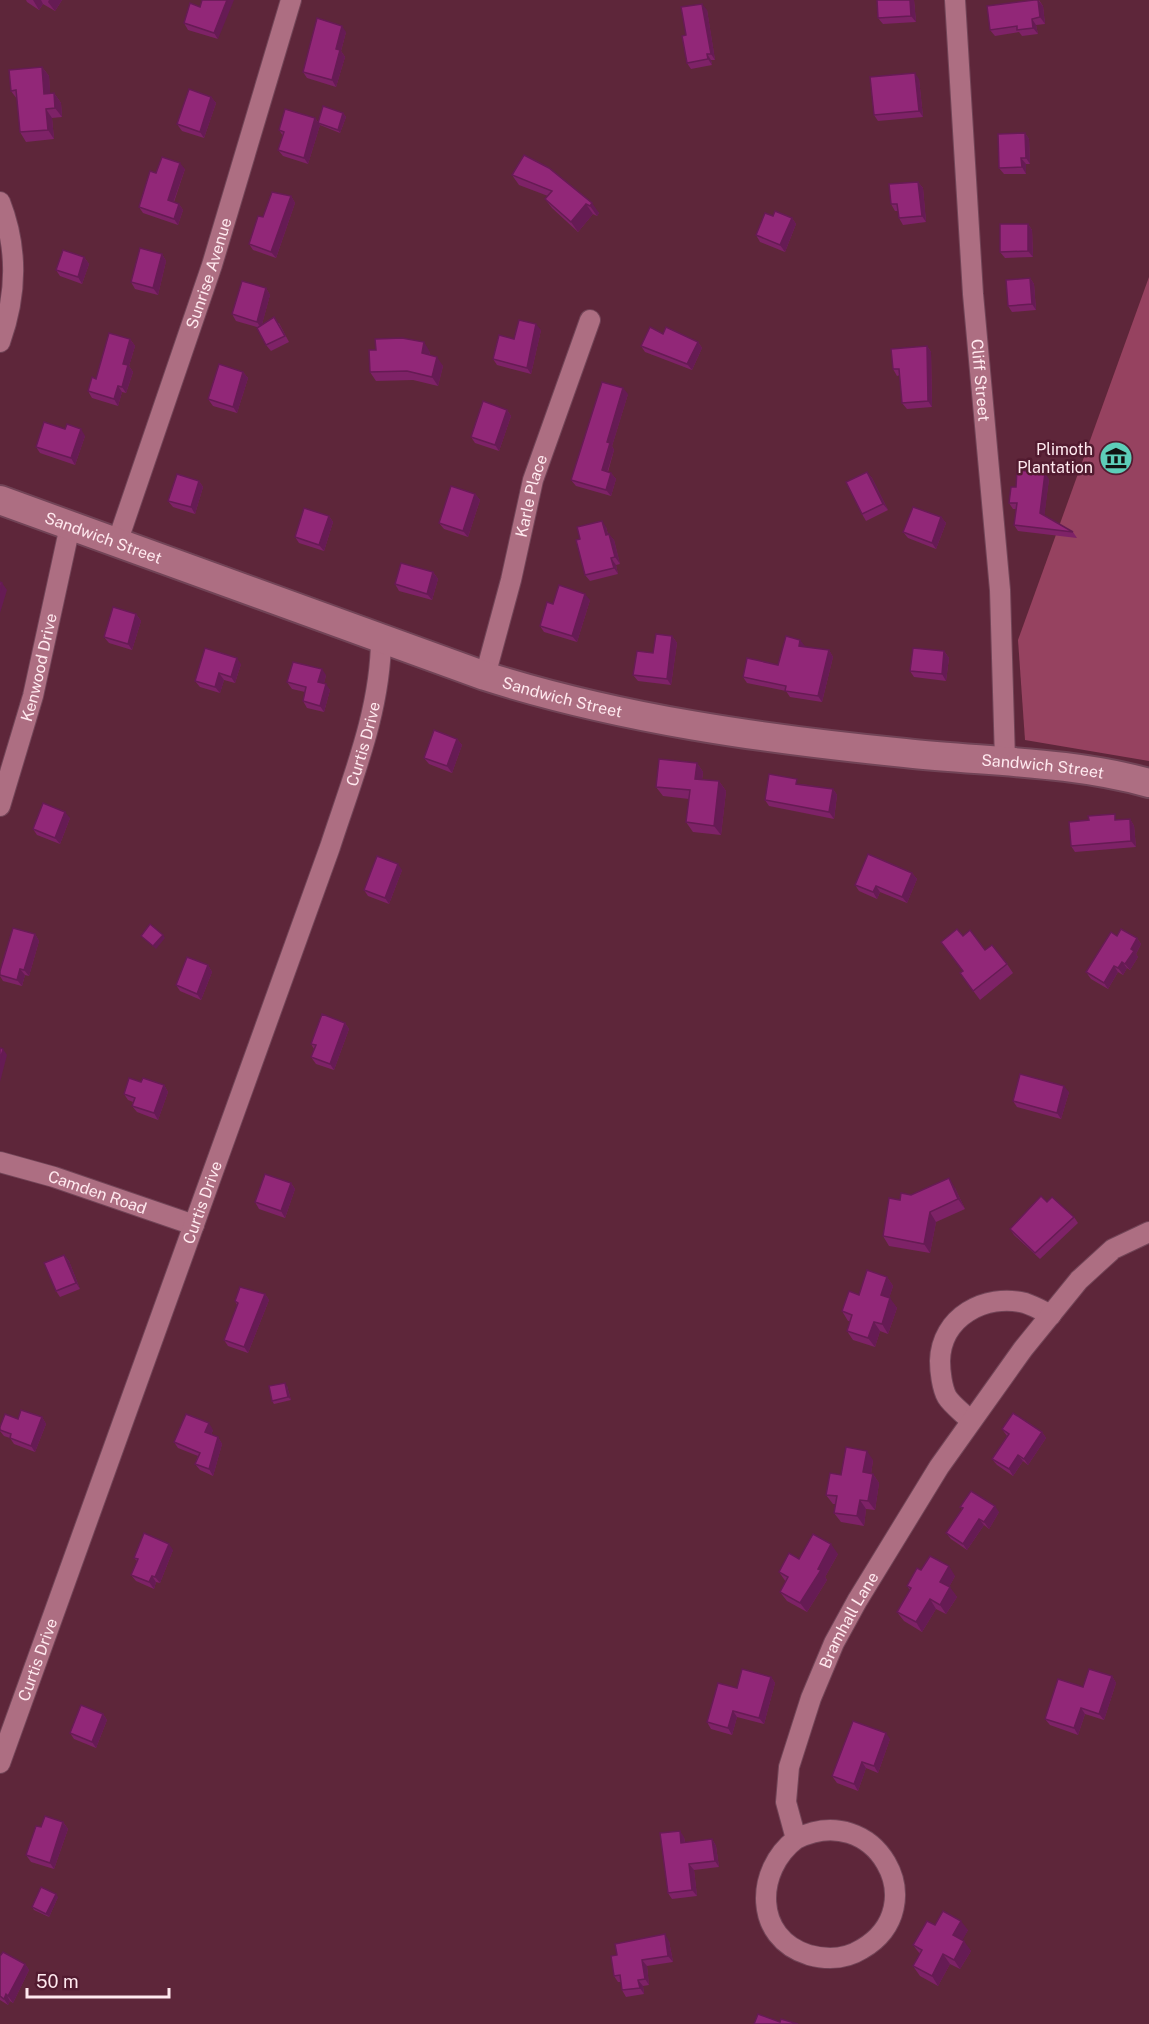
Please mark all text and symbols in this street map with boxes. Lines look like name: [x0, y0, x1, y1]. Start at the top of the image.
street label: Sunrise Avenue: [181, 215, 235, 331]
street label: Cliff Street: [968, 338, 994, 422]
place label: Plimoth Plantation: [1017, 440, 1093, 477]
museum icon: Plimoth Plantation: [1098, 440, 1134, 476]
street label: Karle Place: [511, 452, 551, 539]
street label: Sandwich Street: [42, 508, 165, 567]
street label: Kenwood Drive: [16, 611, 60, 724]
street label: Sandwich Street: [500, 672, 624, 721]
street label: Curtis Drive: [342, 700, 384, 788]
street label: Sandwich Street: [981, 750, 1105, 782]
street label: Curtis Drive: [178, 1158, 226, 1246]
street label: Camden Road: [46, 1166, 149, 1218]
street label: Bramhall Lane: [815, 1568, 882, 1671]
street label: Curtis Drive: [14, 1615, 61, 1704]
scale bar: [27, 1961, 170, 1999]
text: 50 m: [36, 1971, 79, 1992]

